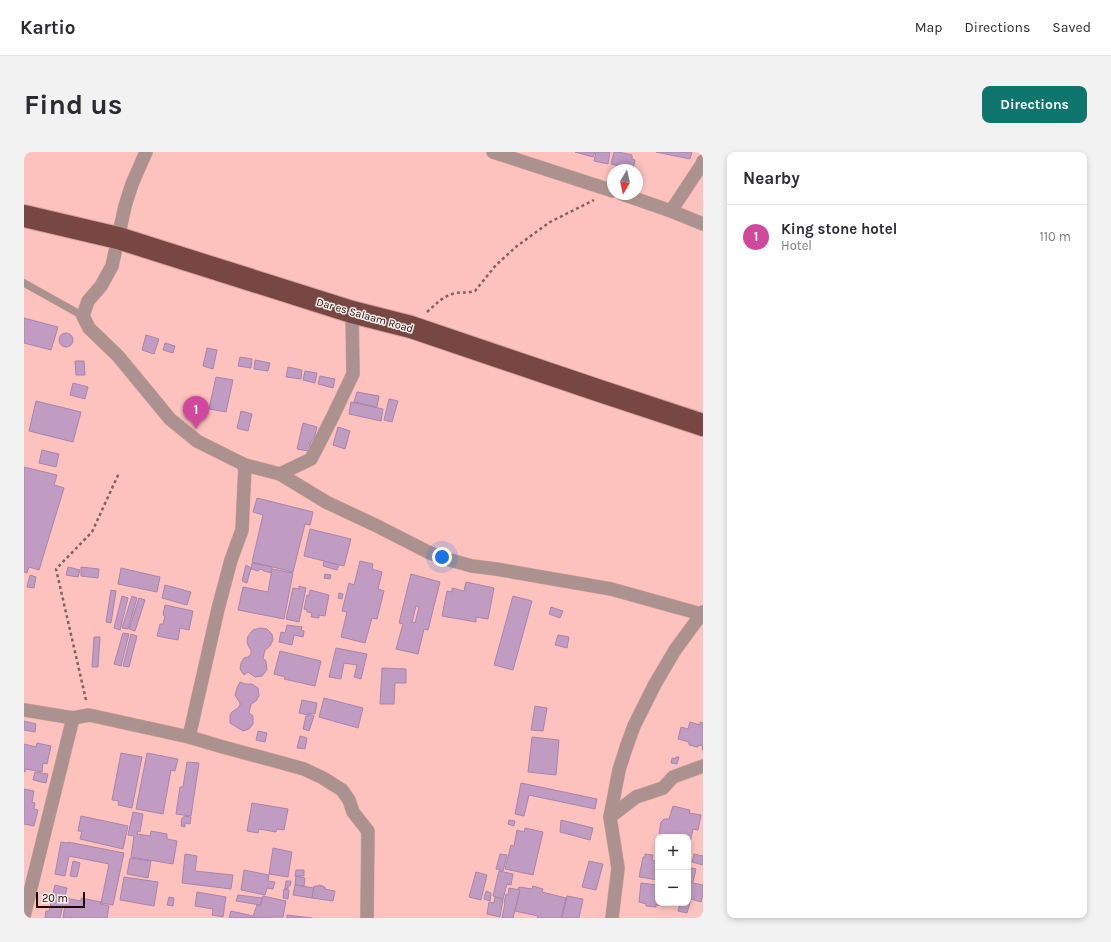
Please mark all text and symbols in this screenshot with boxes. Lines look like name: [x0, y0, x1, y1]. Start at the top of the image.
text: Kartio: [20, 17, 75, 39]
text: Map: [915, 19, 943, 36]
text: Directions: [965, 19, 1030, 36]
text: Saved: [1052, 19, 1091, 36]
button: Directions: [982, 86, 1087, 123]
text: Find us: [24, 88, 123, 121]
north arrow: [607, 164, 643, 200]
text: Nearby: [743, 168, 800, 188]
text: King stone hotel: [781, 220, 897, 238]
text: 1: [754, 229, 758, 244]
text: 110 m: [1039, 229, 1071, 244]
text: Hotel: [781, 238, 812, 253]
street label: Dar es Salaam Road: [315, 295, 415, 336]
pin: 1: [183, 396, 209, 429]
your location: [432, 547, 452, 567]
map controls: [655, 834, 691, 906]
button: +: [655, 834, 691, 870]
button: −: [655, 870, 691, 906]
scale bar: [36, 890, 85, 909]
text: 20 m: [42, 892, 68, 905]

